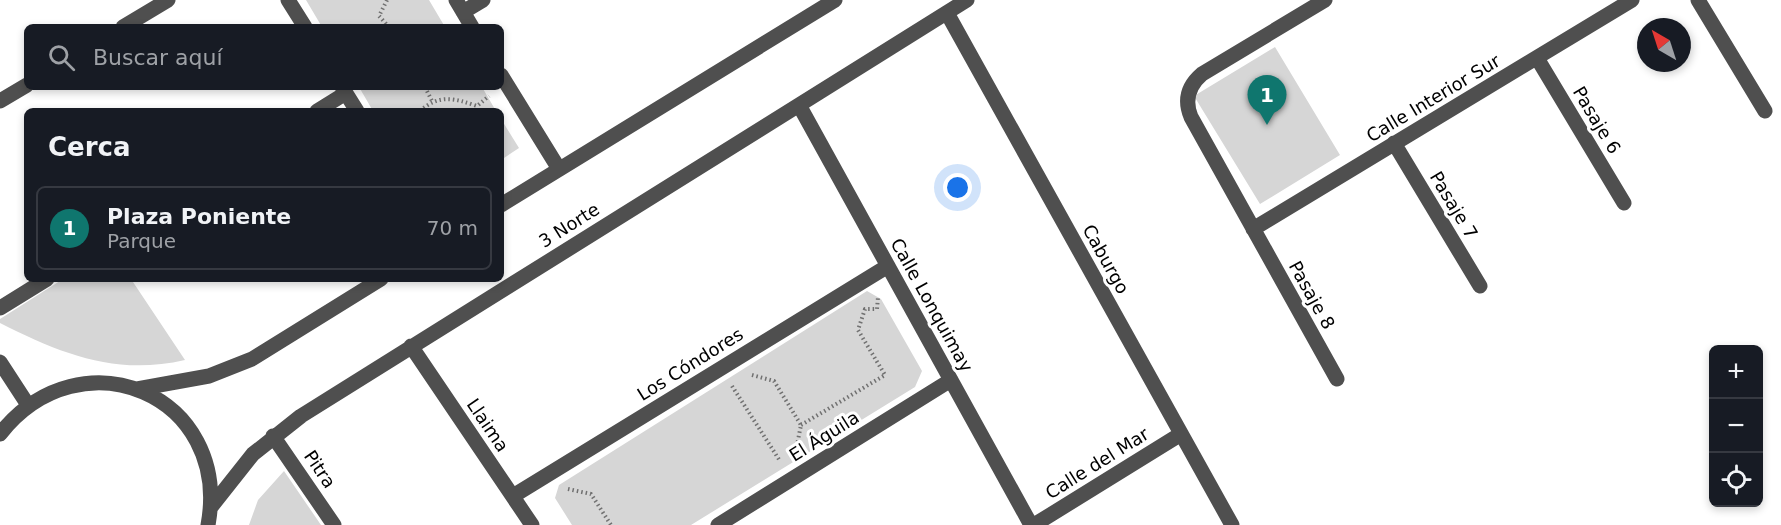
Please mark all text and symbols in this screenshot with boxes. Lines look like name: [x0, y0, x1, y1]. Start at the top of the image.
north arrow: [1637, 18, 1691, 72]
search box: [24, 24, 504, 90]
icon: search: [45, 41, 78, 74]
text: Buscar aquí: [93, 45, 223, 70]
street label: Calle Interior Sur: [1362, 50, 1504, 146]
pin: 1: [1248, 76, 1286, 125]
street label: Pasaje 6: [1569, 83, 1625, 157]
text: Cerca: [48, 132, 131, 162]
street label: Pasaje 7: [1426, 168, 1482, 242]
your location: [943, 173, 972, 202]
street label: 3 Norte: [535, 198, 603, 252]
text: Plaza Poniente: [107, 204, 291, 229]
text: 1: [63, 216, 76, 240]
text: 70 m: [427, 216, 478, 240]
street label: Caburgo: [1078, 221, 1134, 297]
text: Parque: [107, 229, 176, 253]
street label: Calle Lonquimay: [887, 234, 978, 376]
street label: Pasaje 8: [1285, 257, 1339, 333]
street label: Los Cóndores: [633, 323, 747, 405]
map controls: [1709, 345, 1763, 507]
button: +: [1709, 345, 1763, 399]
street label: Llaima: [463, 394, 513, 456]
button: −: [1709, 399, 1763, 453]
street label: El Águila: [785, 406, 863, 466]
street label: Calle del Mar: [1042, 423, 1153, 503]
street label: Pitra: [300, 446, 340, 492]
button: locate: [1709, 453, 1763, 507]

